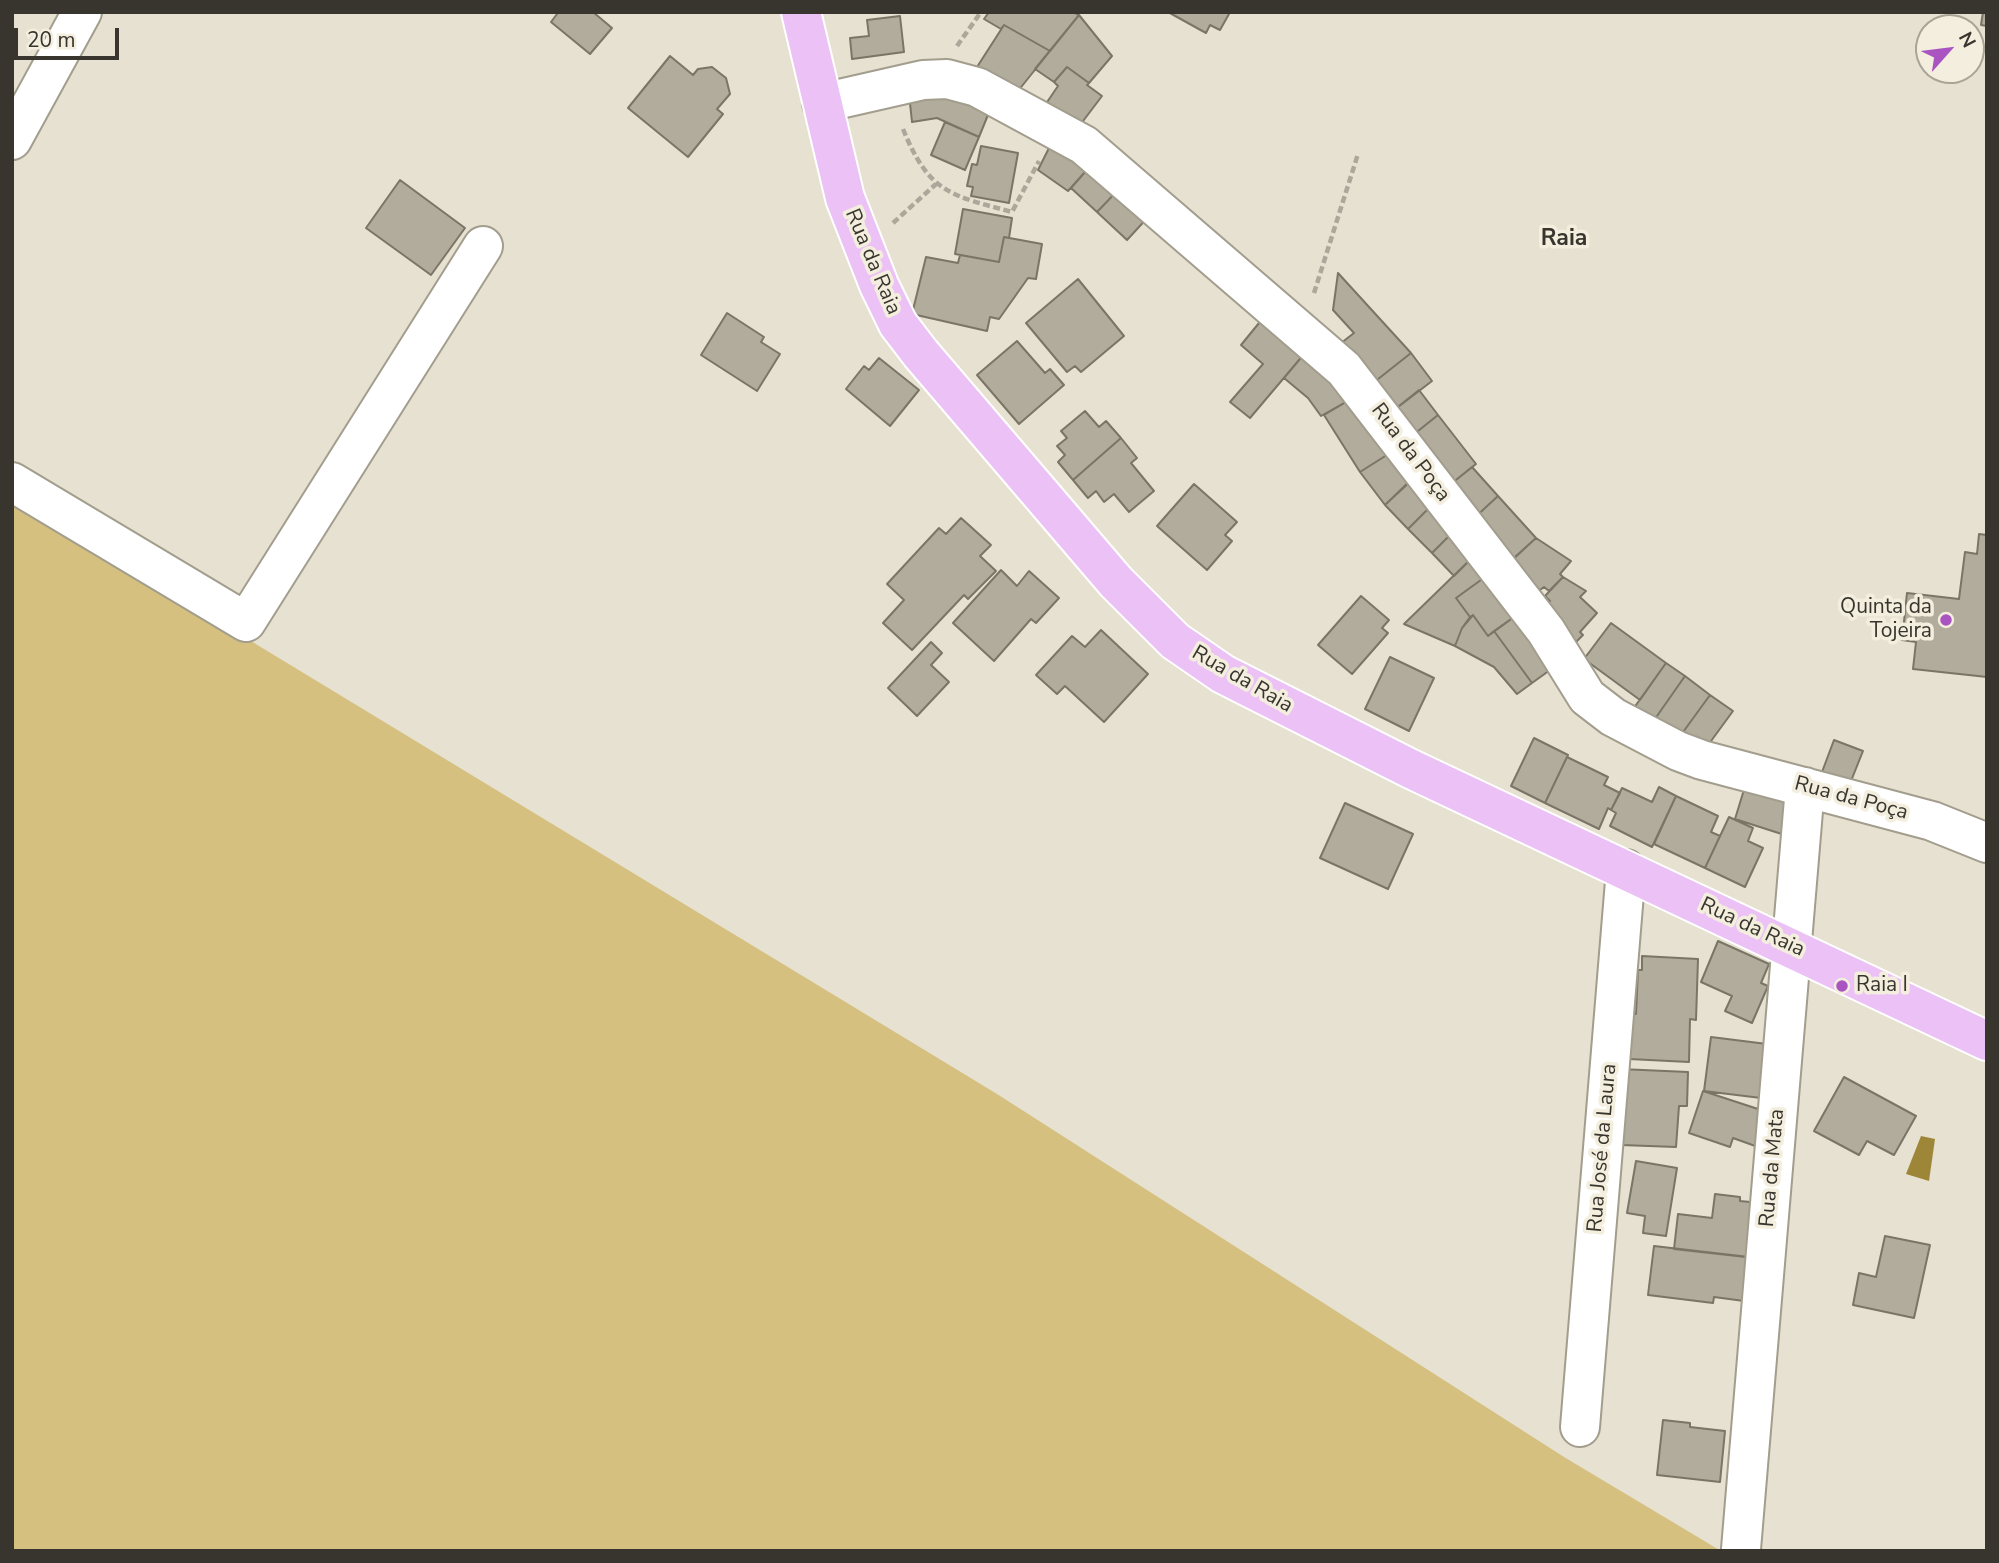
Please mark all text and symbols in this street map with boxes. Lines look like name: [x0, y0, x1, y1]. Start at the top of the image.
scale bar: [18, 14, 122, 58]
north arrow: [1915, 14, 1985, 84]
text: 20 m: [27, 26, 76, 54]
text: N: [1952, 28, 1982, 52]
street label: Rua da Raia: [838, 205, 906, 319]
district label: Raia: [1541, 225, 1587, 253]
street label: Rua da Poça: [1365, 399, 1455, 507]
place label: Quinta da Tojeira: [1840, 595, 1932, 645]
marker: Quinta da Tojeira: [1938, 612, 1954, 628]
street label: Rua da Raia: [1187, 641, 1297, 719]
street label: Rua da Poça: [1792, 772, 1910, 826]
street label: Rua da Raia: [1696, 893, 1808, 963]
place label: Raia I: [1856, 973, 1908, 999]
marker: Raia I: [1834, 978, 1850, 994]
street label: Rua José da Laura: [1583, 1063, 1623, 1233]
street label: Rua da Mata: [1755, 1108, 1791, 1228]

